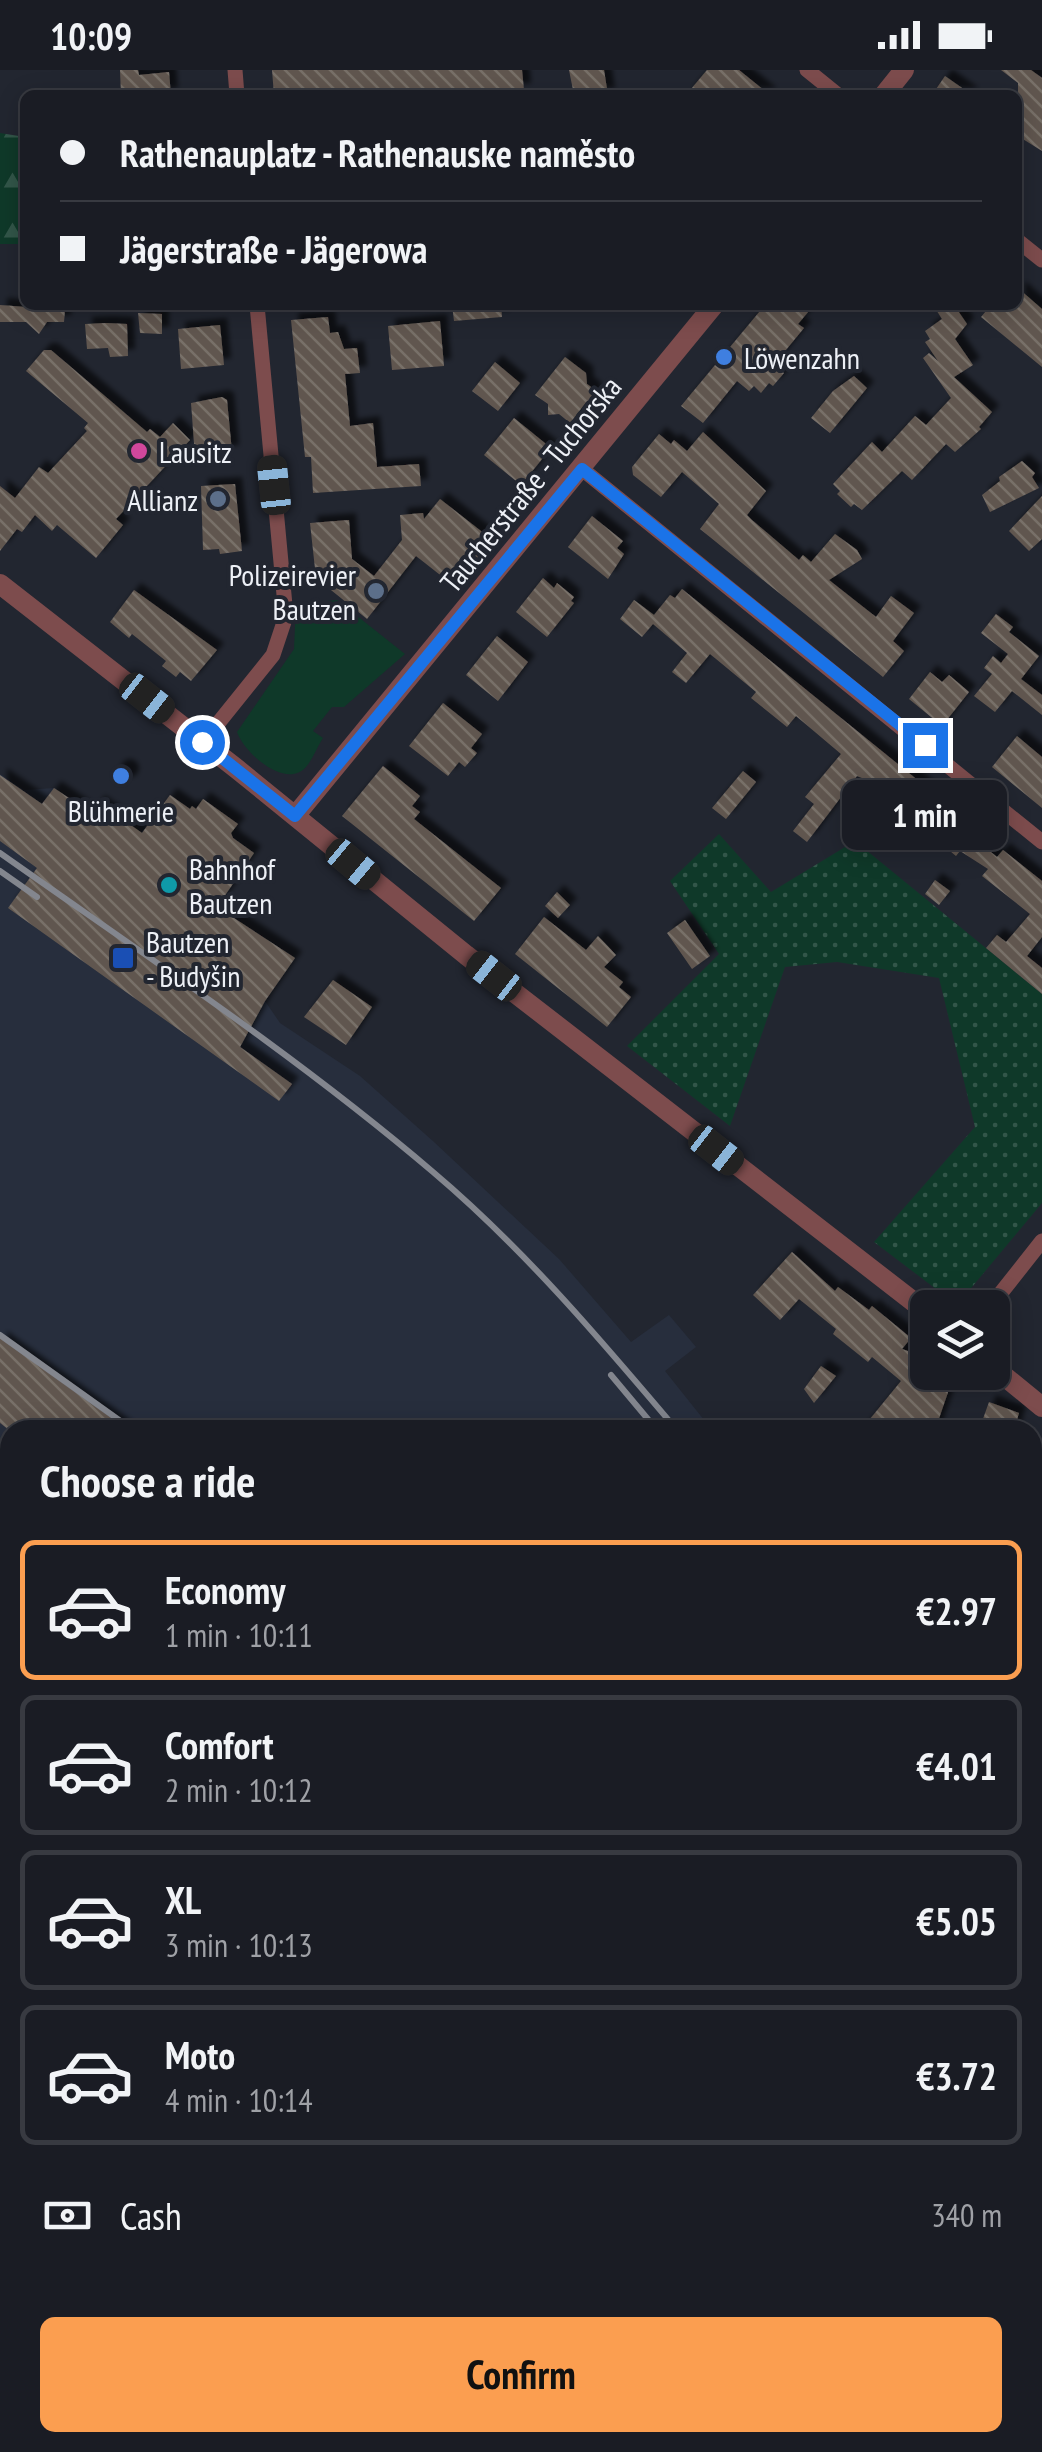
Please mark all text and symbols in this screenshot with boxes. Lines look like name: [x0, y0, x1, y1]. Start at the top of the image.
text: 10:09: [50, 11, 132, 60]
text: Rathenauplatz - Rathenauske naměsto: [120, 128, 635, 177]
text: Jägerstraße - Jägerowa: [120, 224, 427, 273]
place label: Löwenzahn: [744, 338, 860, 377]
marker: Löwenzahn: [713, 346, 735, 368]
street label: Taucherstraße - Tuchorska: [431, 368, 629, 600]
place label: Lausitz: [159, 432, 232, 471]
marker: Lausitz: [128, 440, 150, 462]
car: [256, 454, 292, 516]
place label: Allianz: [127, 480, 198, 519]
marker: Allianz: [207, 488, 229, 510]
place label: Polizeirevier Bautzen: [229, 555, 357, 628]
marker: Polizeirevier Bautzen: [365, 580, 387, 602]
car: [114, 668, 180, 728]
route start: [180, 720, 225, 765]
route end: [903, 723, 948, 768]
marker: Blühmerie: [110, 765, 132, 787]
callout: 1 min: [842, 780, 1008, 850]
place label: Blühmerie: [68, 791, 174, 830]
text: 1 min: [892, 794, 957, 836]
car: [320, 833, 386, 895]
place label: Bahnhof Bautzen: [189, 849, 276, 922]
marker: Bahnhof Bautzen: [158, 874, 180, 896]
place label: Bautzen - Budyšin: [146, 922, 240, 995]
marker: Bautzen - Budyšin: [110, 945, 136, 971]
car: [461, 946, 527, 1006]
car: [683, 1120, 749, 1180]
map controls: [910, 1290, 1010, 1390]
button: layers: [910, 1290, 1010, 1390]
text: Choose a ride: [40, 1451, 255, 1509]
icon: car: [45, 1565, 135, 1655]
text: Economy: [165, 1565, 285, 1614]
text: €2.97: [916, 1586, 997, 1635]
text: 1 min · 10:11: [165, 1614, 313, 1656]
icon: car: [45, 1720, 135, 1810]
text: Comfort: [165, 1720, 274, 1769]
text: €4.01: [916, 1741, 997, 1790]
text: 2 min · 10:12: [165, 1769, 313, 1811]
icon: car: [45, 1875, 135, 1965]
text: XL: [165, 1875, 201, 1924]
text: €5.05: [916, 1896, 997, 1945]
text: 3 min · 10:13: [165, 1924, 313, 1966]
icon: car: [45, 2030, 135, 2120]
text: Moto: [165, 2030, 235, 2079]
text: €3.72: [916, 2051, 997, 2100]
text: 4 min · 10:14: [165, 2079, 313, 2121]
icon: cash: [40, 2188, 95, 2243]
text: Cash: [120, 2191, 182, 2240]
text: 340 m: [931, 2194, 1002, 2236]
button: Confirm: [40, 2317, 1002, 2432]

